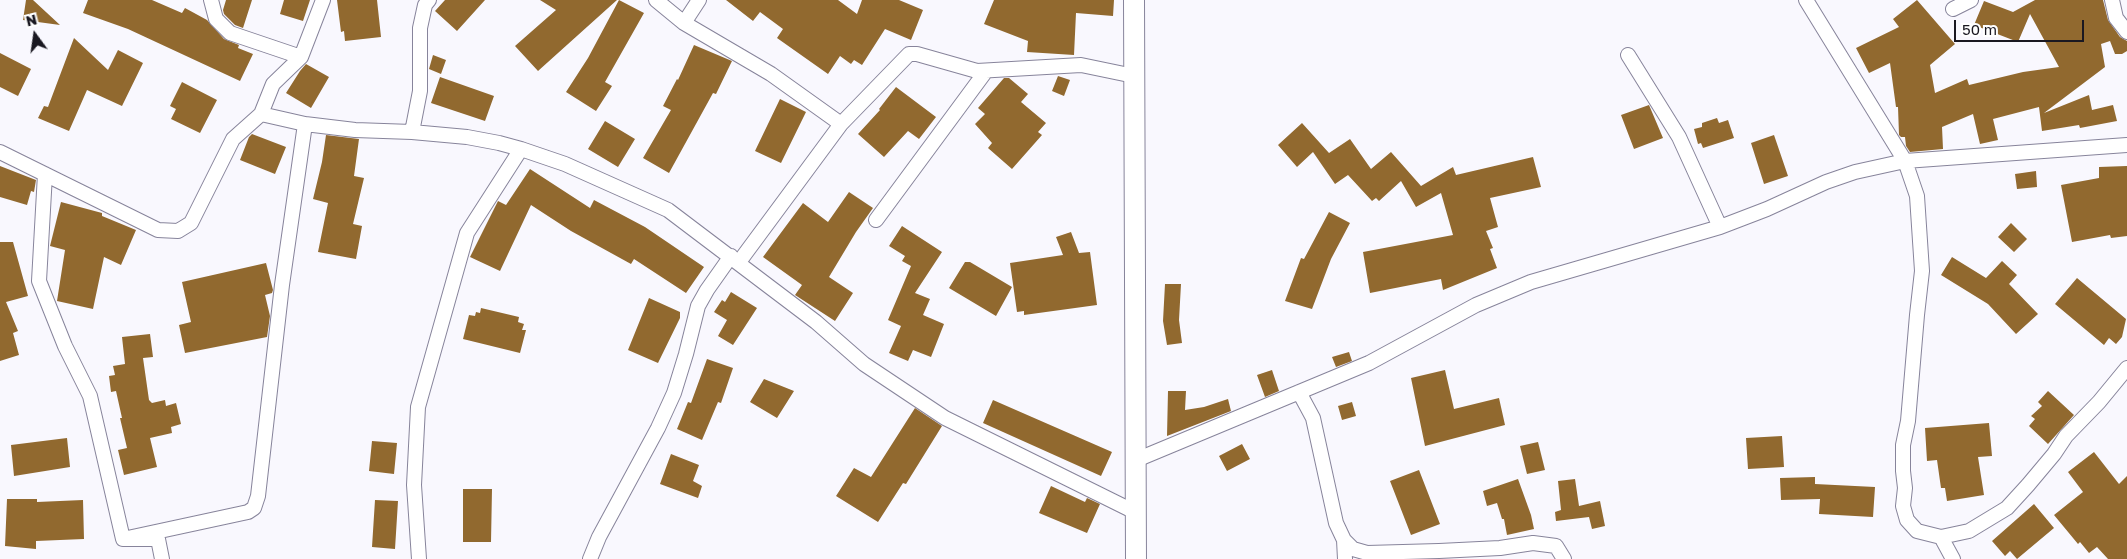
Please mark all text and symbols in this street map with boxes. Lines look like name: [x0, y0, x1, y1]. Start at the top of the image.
north arrow: [10, 10, 60, 60]
text: N: [24, 10, 38, 29]
scale bar: [1957, 10, 2087, 42]
text: 50 m: [1962, 20, 1997, 38]

